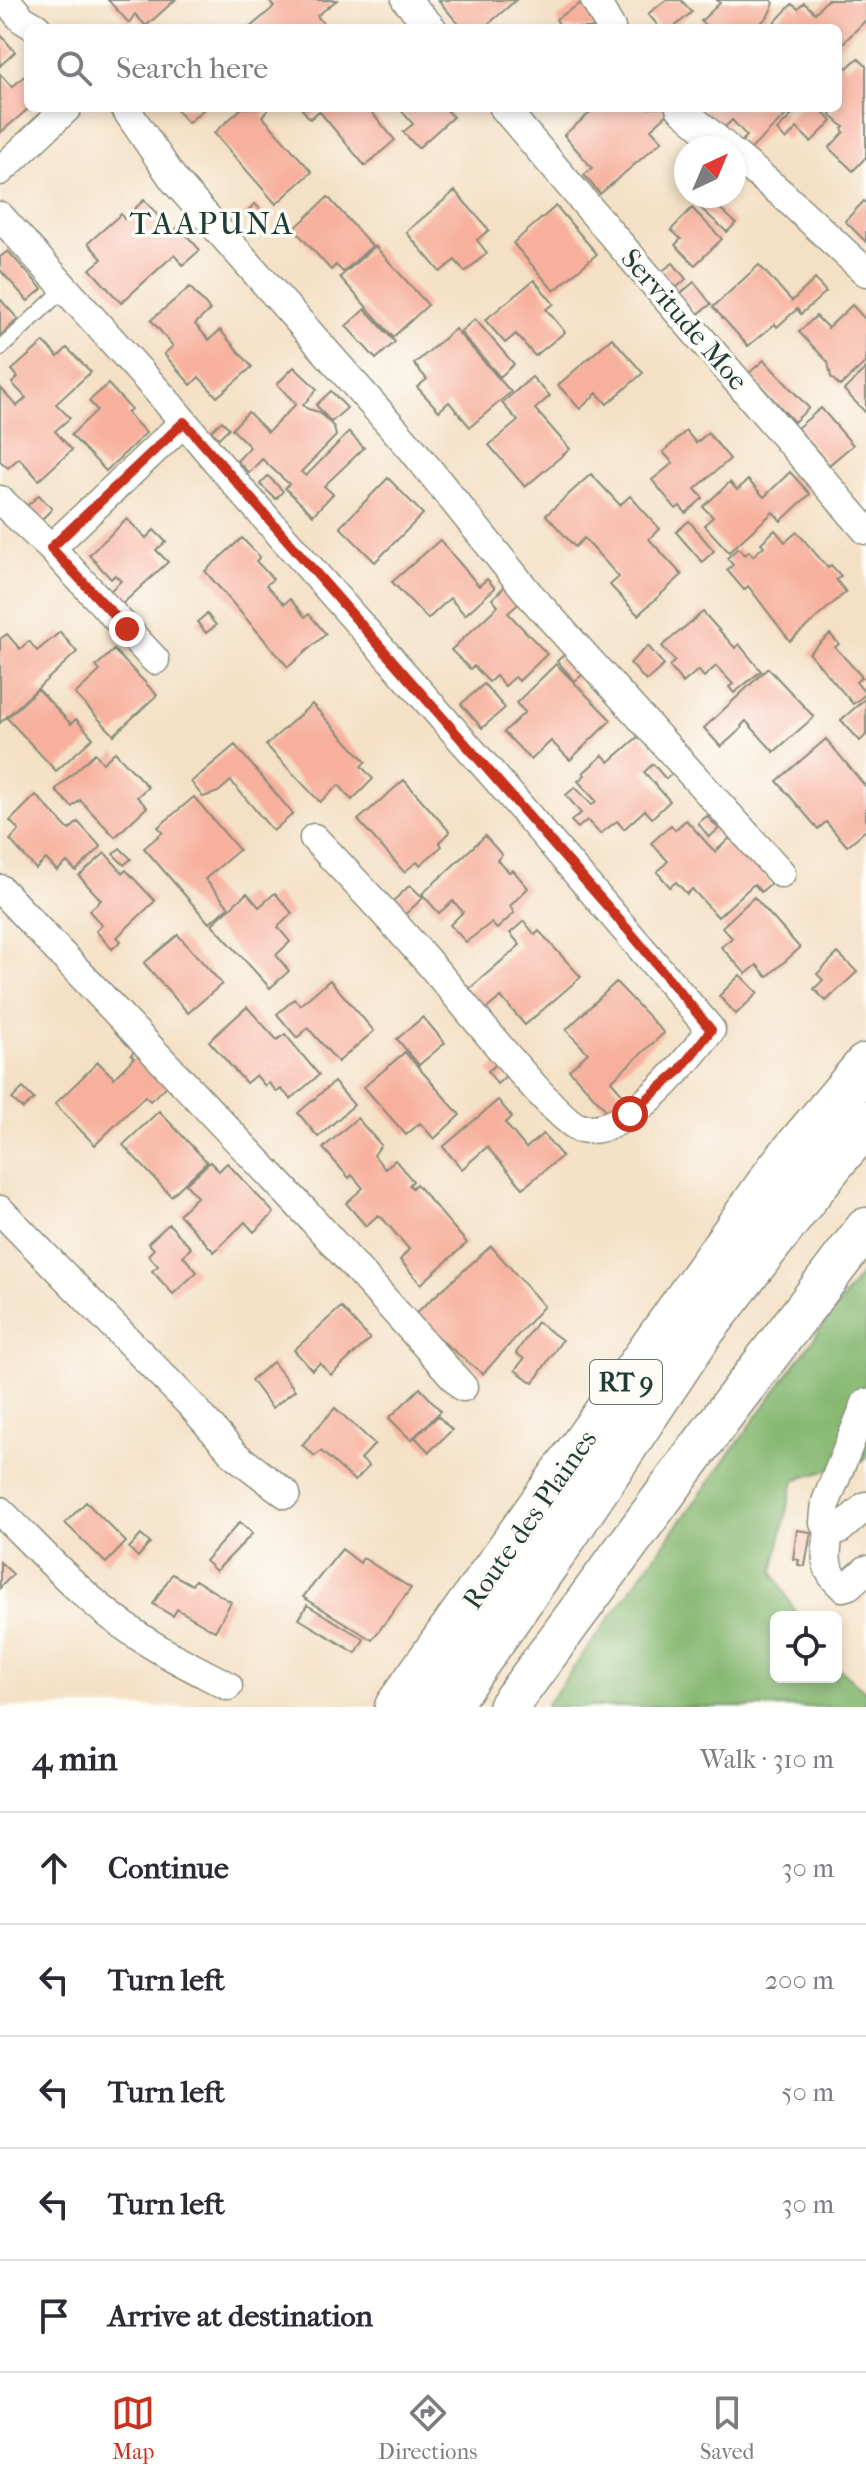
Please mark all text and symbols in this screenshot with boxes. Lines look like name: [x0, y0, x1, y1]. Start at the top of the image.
search box: [24, 24, 842, 112]
icon: search: [52, 46, 96, 90]
text: Search here: [116, 51, 268, 86]
north arrow: [674, 136, 746, 208]
district label: TAAPUNA: [130, 205, 294, 242]
street label: Servitude Moe: [614, 242, 755, 397]
route end: [109, 611, 145, 647]
route start: [612, 1096, 648, 1132]
road number: RT 9: [590, 1360, 662, 1404]
street label: Route des Plaines: [455, 1423, 603, 1615]
map controls: [770, 1611, 842, 1683]
button: locate: [770, 1611, 842, 1683]
text: 4 min: [32, 1739, 117, 1779]
text: Walk · 310 m: [700, 1744, 834, 1775]
icon: ahead: [32, 1846, 76, 1890]
text: Continue: [108, 1851, 229, 1886]
text: 30 m: [782, 1853, 834, 1884]
icon: left: [32, 1958, 76, 2002]
text: Turn left: [108, 1963, 225, 1998]
text: 200 m: [765, 1965, 834, 1996]
icon: left: [32, 2070, 76, 2114]
text: Turn left: [108, 2075, 225, 2110]
text: 50 m: [781, 2077, 834, 2108]
icon: left: [32, 2182, 76, 2226]
text: Turn left: [108, 2187, 225, 2222]
text: 30 m: [782, 2189, 834, 2220]
icon: arrive: [32, 2294, 76, 2338]
text: Arrive at destination: [108, 2299, 373, 2334]
tab: Map: [111, 2391, 155, 2465]
tab: Directions: [378, 2391, 477, 2465]
tab: Saved: [700, 2391, 755, 2465]

